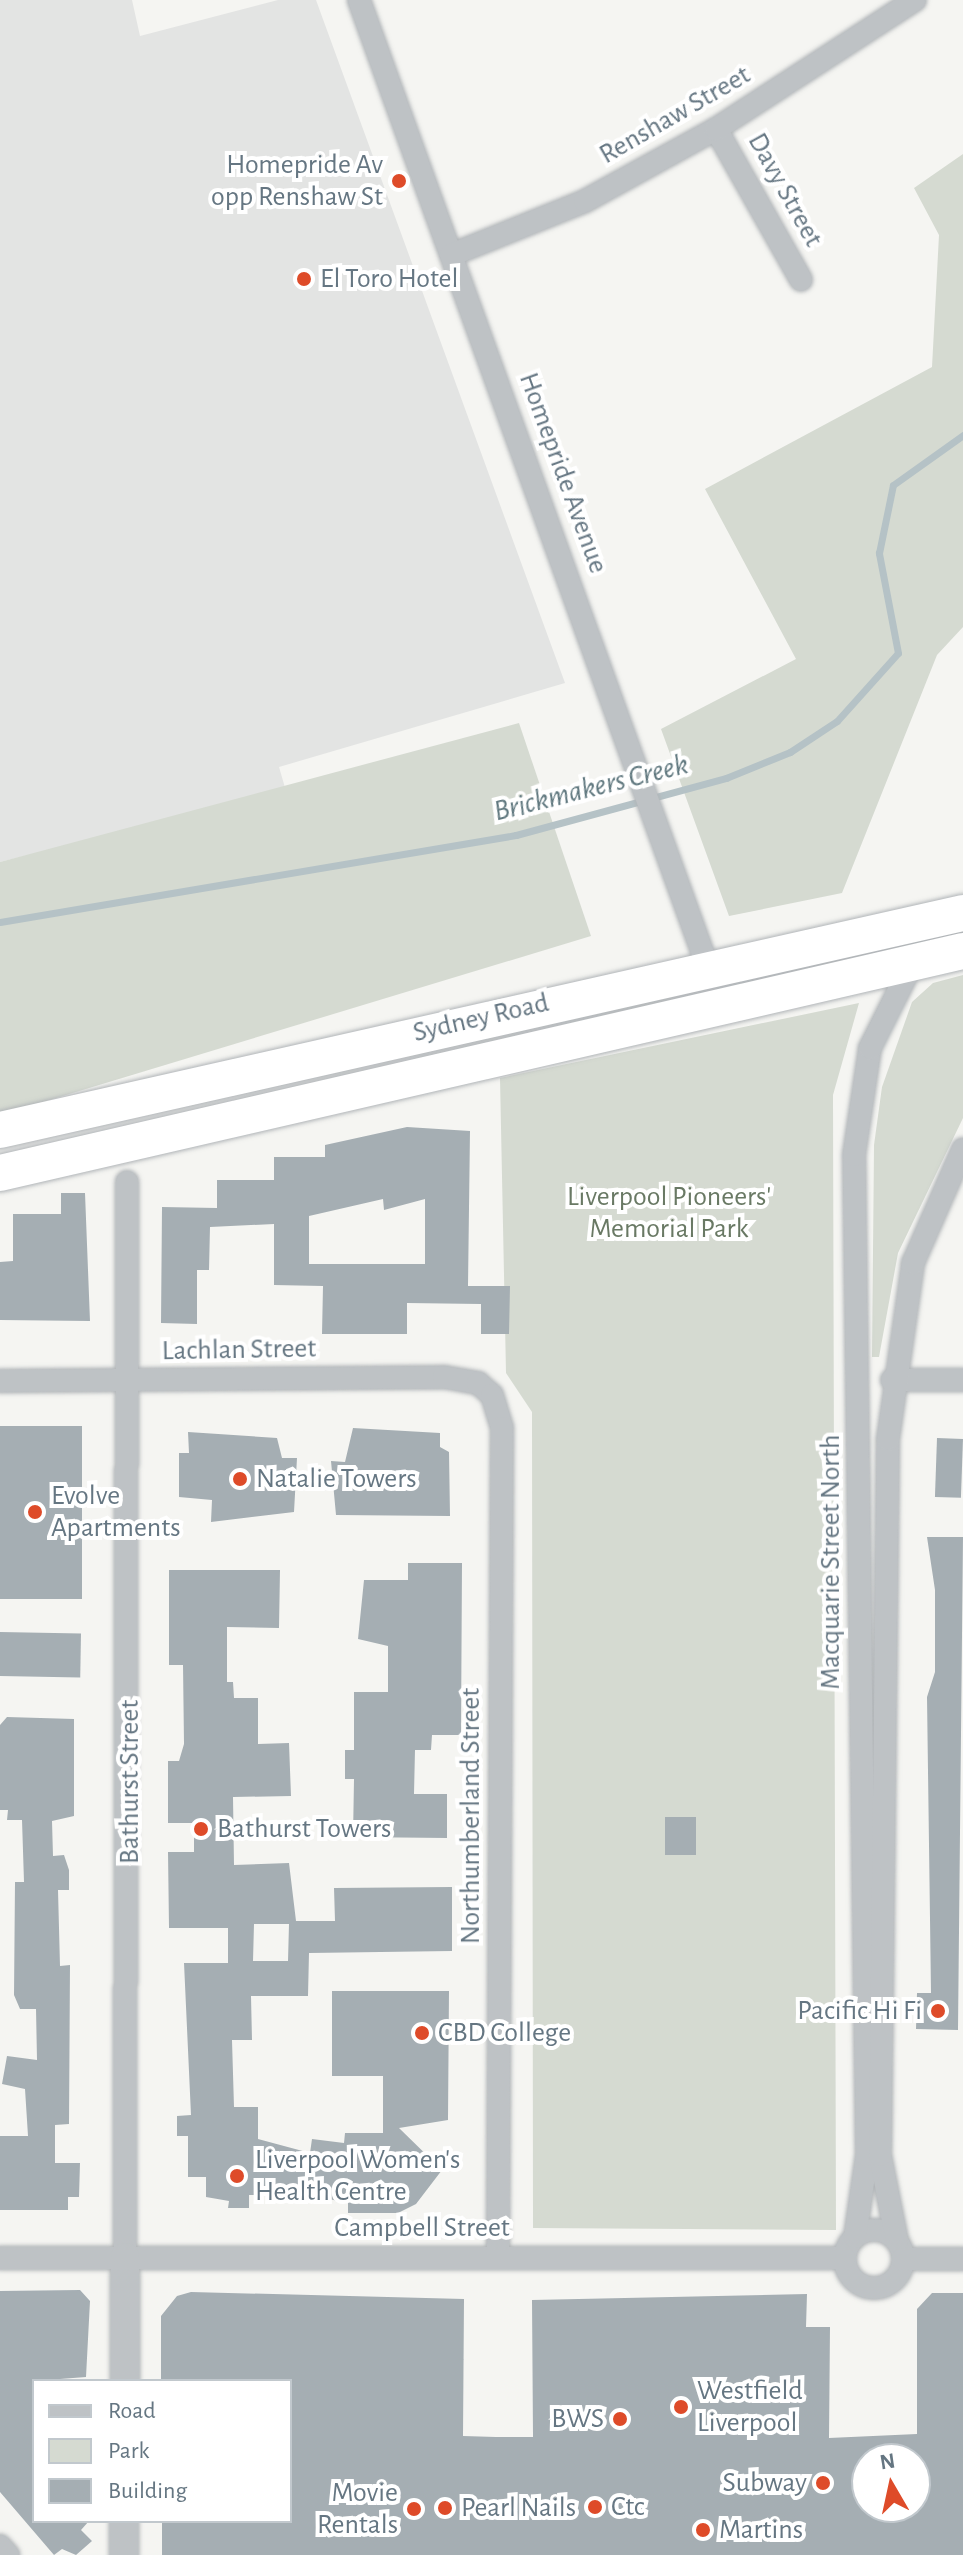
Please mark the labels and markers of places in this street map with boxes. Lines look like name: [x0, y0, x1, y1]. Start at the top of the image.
place label: Homepride Av opp Renshaw St: [211, 148, 383, 214]
marker: Homepride Av opp Renshaw St: [390, 172, 408, 190]
place label: El Toro Hotel: [320, 262, 458, 296]
marker: El Toro Hotel: [295, 270, 313, 288]
place label: Natalie Towers: [256, 1462, 417, 1496]
marker: Natalie Towers: [231, 1470, 249, 1488]
place label: Evolve Apartments: [51, 1479, 181, 1545]
marker: Evolve Apartments: [26, 1503, 44, 1521]
place label: Bathurst Towers: [217, 1812, 391, 1846]
marker: Bathurst Towers: [192, 1820, 210, 1838]
place label: Pacific Hi Fi: [797, 1994, 922, 2028]
marker: Pacific Hi Fi: [929, 2002, 947, 2020]
place label: CBD College: [438, 2016, 571, 2050]
marker: CBD College: [413, 2024, 431, 2042]
place label: Liverpool Women's Health Centre: [255, 2143, 460, 2209]
marker: Liverpool Women's Health Centre: [226, 2165, 248, 2187]
place label: Westfield Liverpool: [697, 2374, 803, 2440]
marker: Westfield Liverpool: [672, 2398, 690, 2416]
place label: BWS: [551, 2402, 604, 2436]
marker: BWS: [611, 2410, 629, 2428]
place label: Subway: [723, 2466, 807, 2500]
marker: Subway: [814, 2474, 832, 2492]
place label: Movie Rentals: [317, 2476, 398, 2542]
place label: Ctc: [611, 2490, 645, 2524]
place label: Pearl Nails: [461, 2491, 576, 2525]
marker: Ctc: [586, 2498, 604, 2516]
marker: Pearl Nails: [436, 2499, 454, 2517]
marker: Movie Rentals: [405, 2500, 423, 2518]
place label: Martins: [719, 2513, 803, 2547]
marker: Martins: [694, 2521, 712, 2539]

